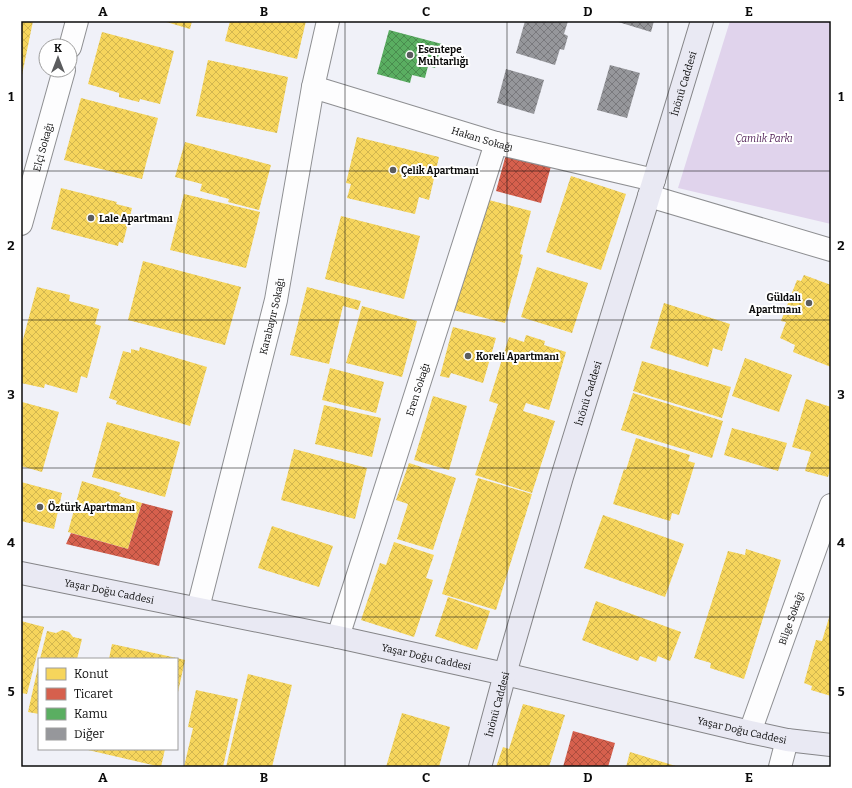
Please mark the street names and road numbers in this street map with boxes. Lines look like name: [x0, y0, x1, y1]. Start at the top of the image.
street label: İnönü Caddesi: [667, 50, 699, 118]
street label: Elçi Sokağı: [31, 121, 56, 173]
street label: Hakan Sokağı: [450, 125, 514, 154]
street label: Karabayır Sokağı: [257, 277, 287, 356]
street label: İnönü Caddesi: [571, 360, 605, 427]
street label: Eren Sokağı: [404, 362, 432, 418]
street label: Yaşar Doğu Caddesi: [63, 577, 155, 607]
street label: Bilge Sokağı: [777, 590, 807, 647]
street label: Yaşar Doğu Caddesi: [380, 642, 472, 673]
street label: İnönü Caddesi: [481, 670, 512, 738]
street label: Yaşar Doğu Caddesi: [696, 715, 788, 747]

